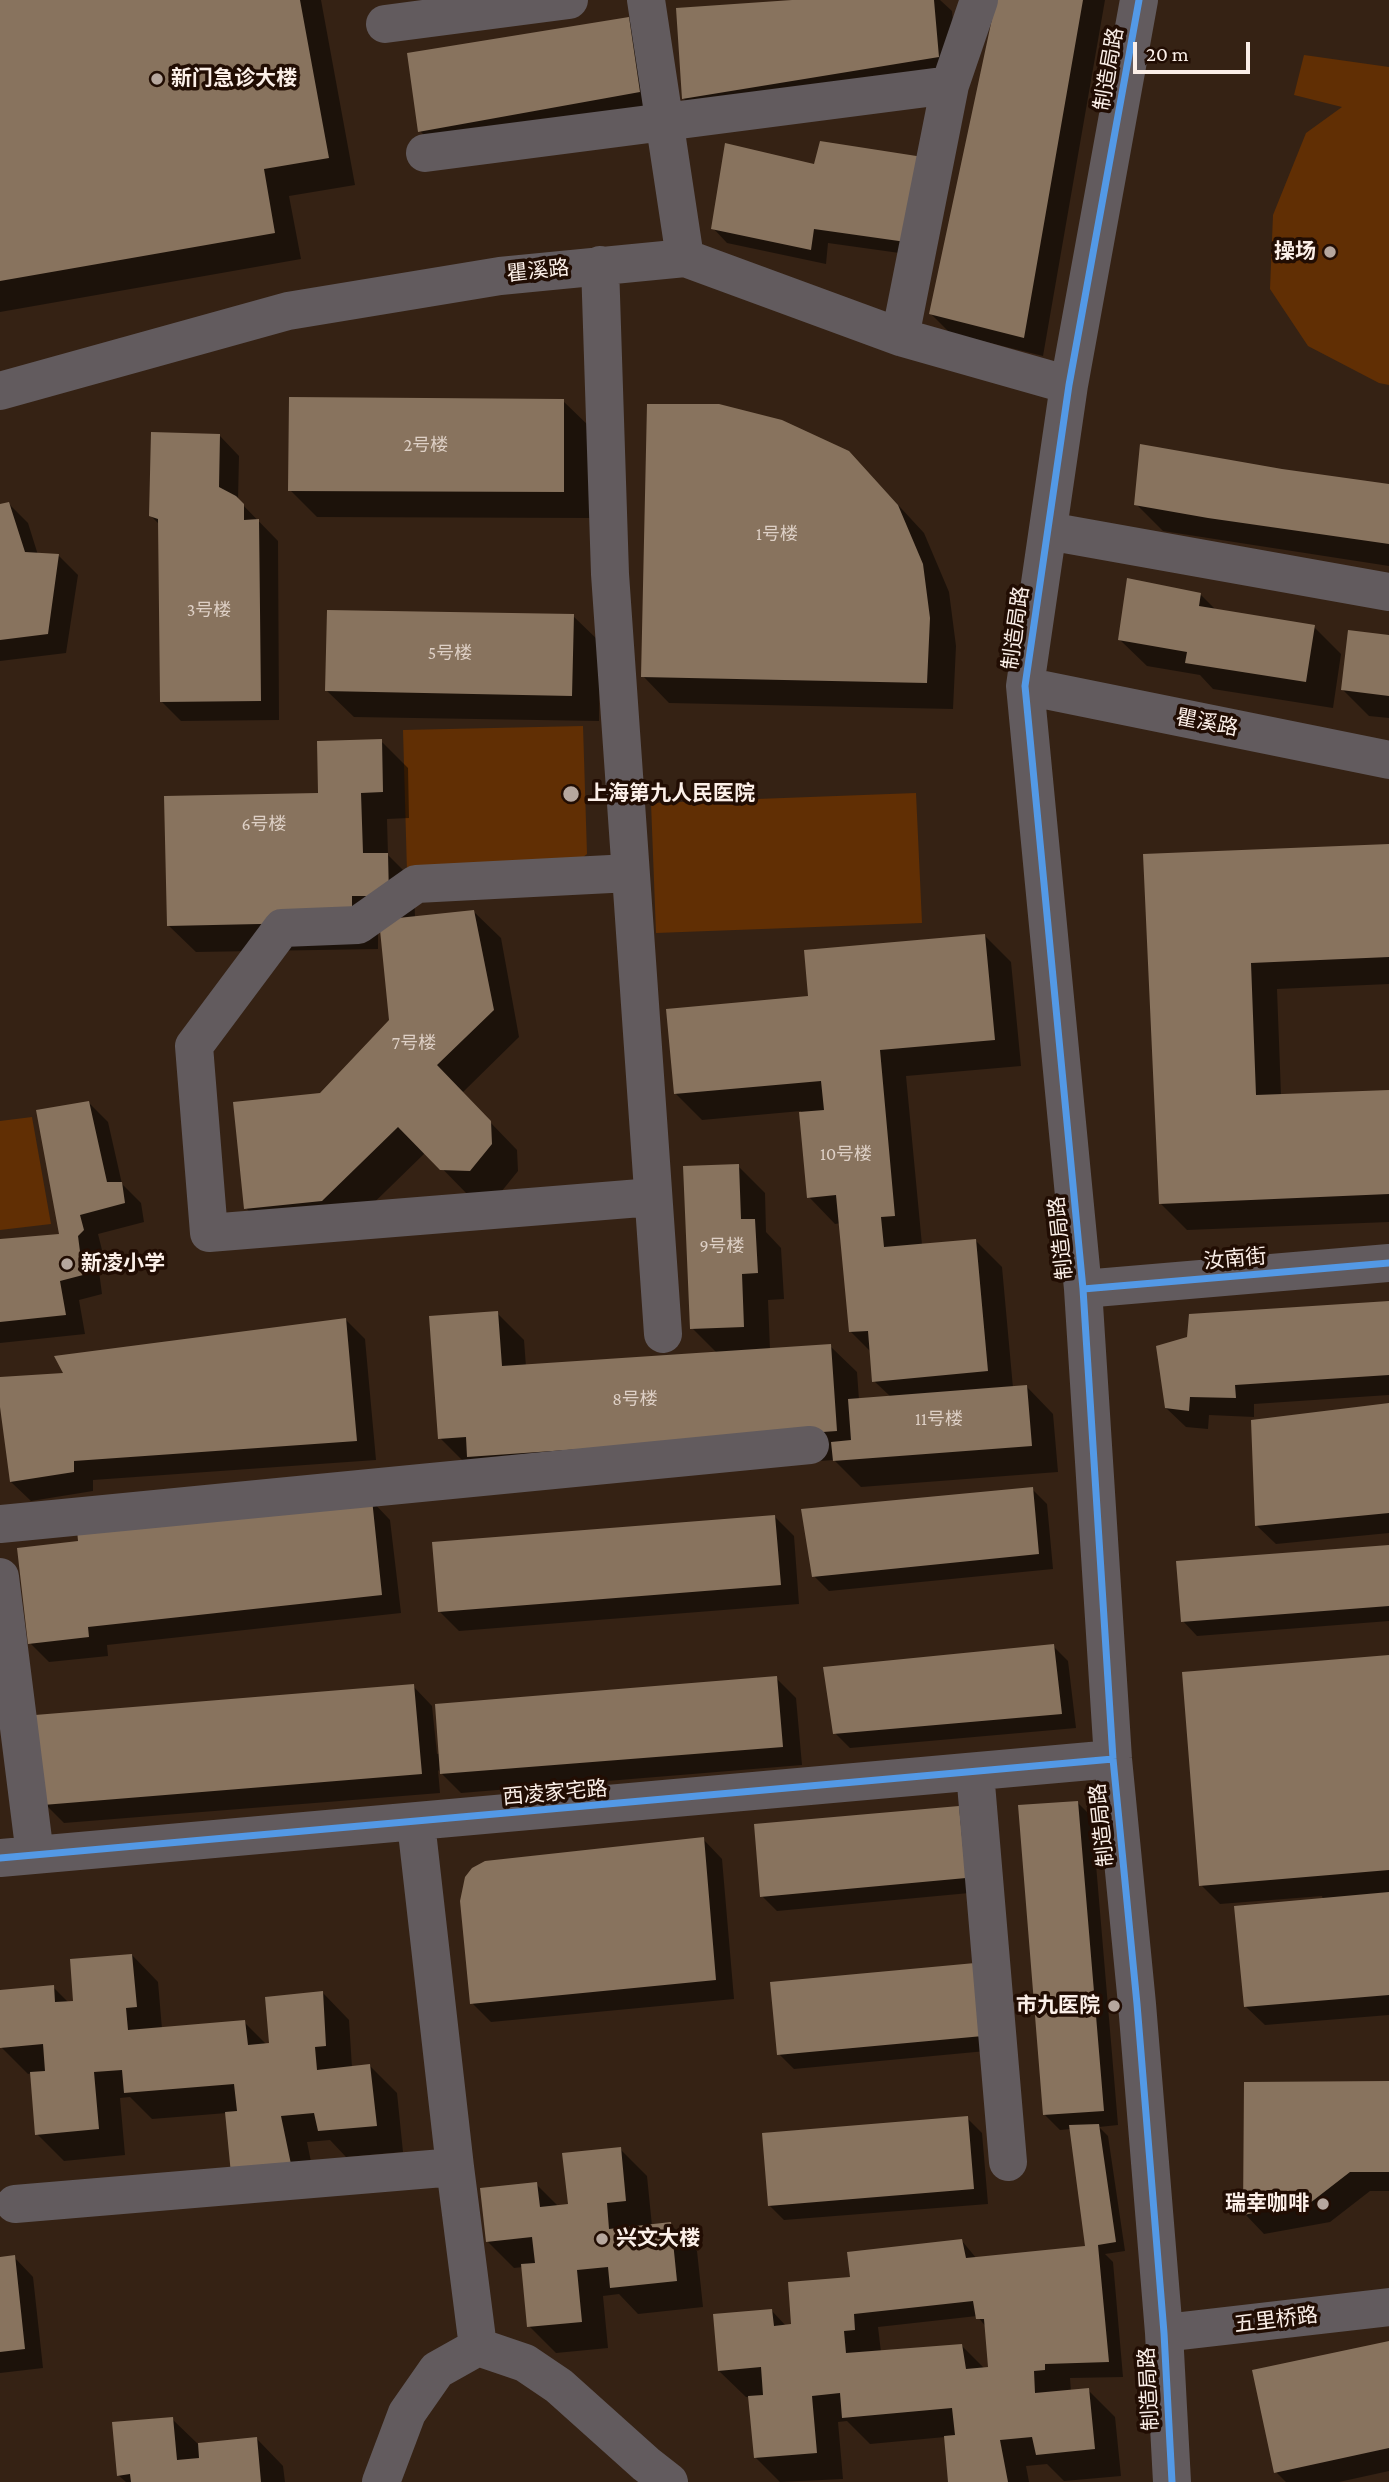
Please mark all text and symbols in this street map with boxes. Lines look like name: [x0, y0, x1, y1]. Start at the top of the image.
street label: 制造局路: [1089, 25, 1129, 113]
scale bar: [1137, 28, 1254, 72]
text: 20 m: [1146, 42, 1189, 66]
place label: 新门急诊大楼: [171, 66, 297, 92]
marker: 新门急诊大楼: [149, 71, 165, 87]
place label: 操场: [1274, 239, 1316, 265]
marker: 操场: [1322, 244, 1338, 260]
street label: 瞿溪路: [505, 255, 571, 287]
house number: 2号楼: [404, 434, 448, 456]
house number: 1号楼: [756, 523, 798, 545]
street label: 制造局路: [998, 585, 1034, 671]
house number: 3号楼: [187, 599, 231, 621]
house number: 5号楼: [428, 642, 472, 664]
street label: 瞿溪路: [1174, 705, 1240, 741]
place label: 上海第九人民医院: [587, 781, 755, 807]
marker: 上海第九人民医院: [561, 784, 581, 804]
house number: 6号楼: [241, 813, 287, 835]
house number: 7号楼: [392, 1032, 436, 1054]
house number: 10号楼: [820, 1143, 872, 1165]
street label: 制造局路: [1044, 1195, 1078, 1281]
house number: 9号楼: [699, 1235, 745, 1257]
street label: 汝南街: [1203, 1244, 1267, 1274]
place label: 新凌小学: [81, 1251, 165, 1277]
marker: 新凌小学: [59, 1256, 75, 1272]
house number: 8号楼: [612, 1388, 658, 1410]
house number: 11号楼: [915, 1408, 963, 1430]
street label: 西凌家宅路: [502, 1776, 608, 1810]
street label: 制造局路: [1085, 1782, 1119, 1868]
place label: 市九医院: [1016, 1993, 1100, 2019]
marker: 市九医院: [1106, 1998, 1122, 2014]
place label: 瑞幸咖啡: [1225, 2191, 1309, 2217]
marker: 瑞幸咖啡: [1315, 2196, 1331, 2212]
place label: 兴文大楼: [616, 2226, 700, 2252]
marker: 兴文大楼: [594, 2231, 610, 2247]
street label: 五里桥路: [1233, 2302, 1319, 2338]
street label: 制造局路: [1134, 2346, 1164, 2432]

